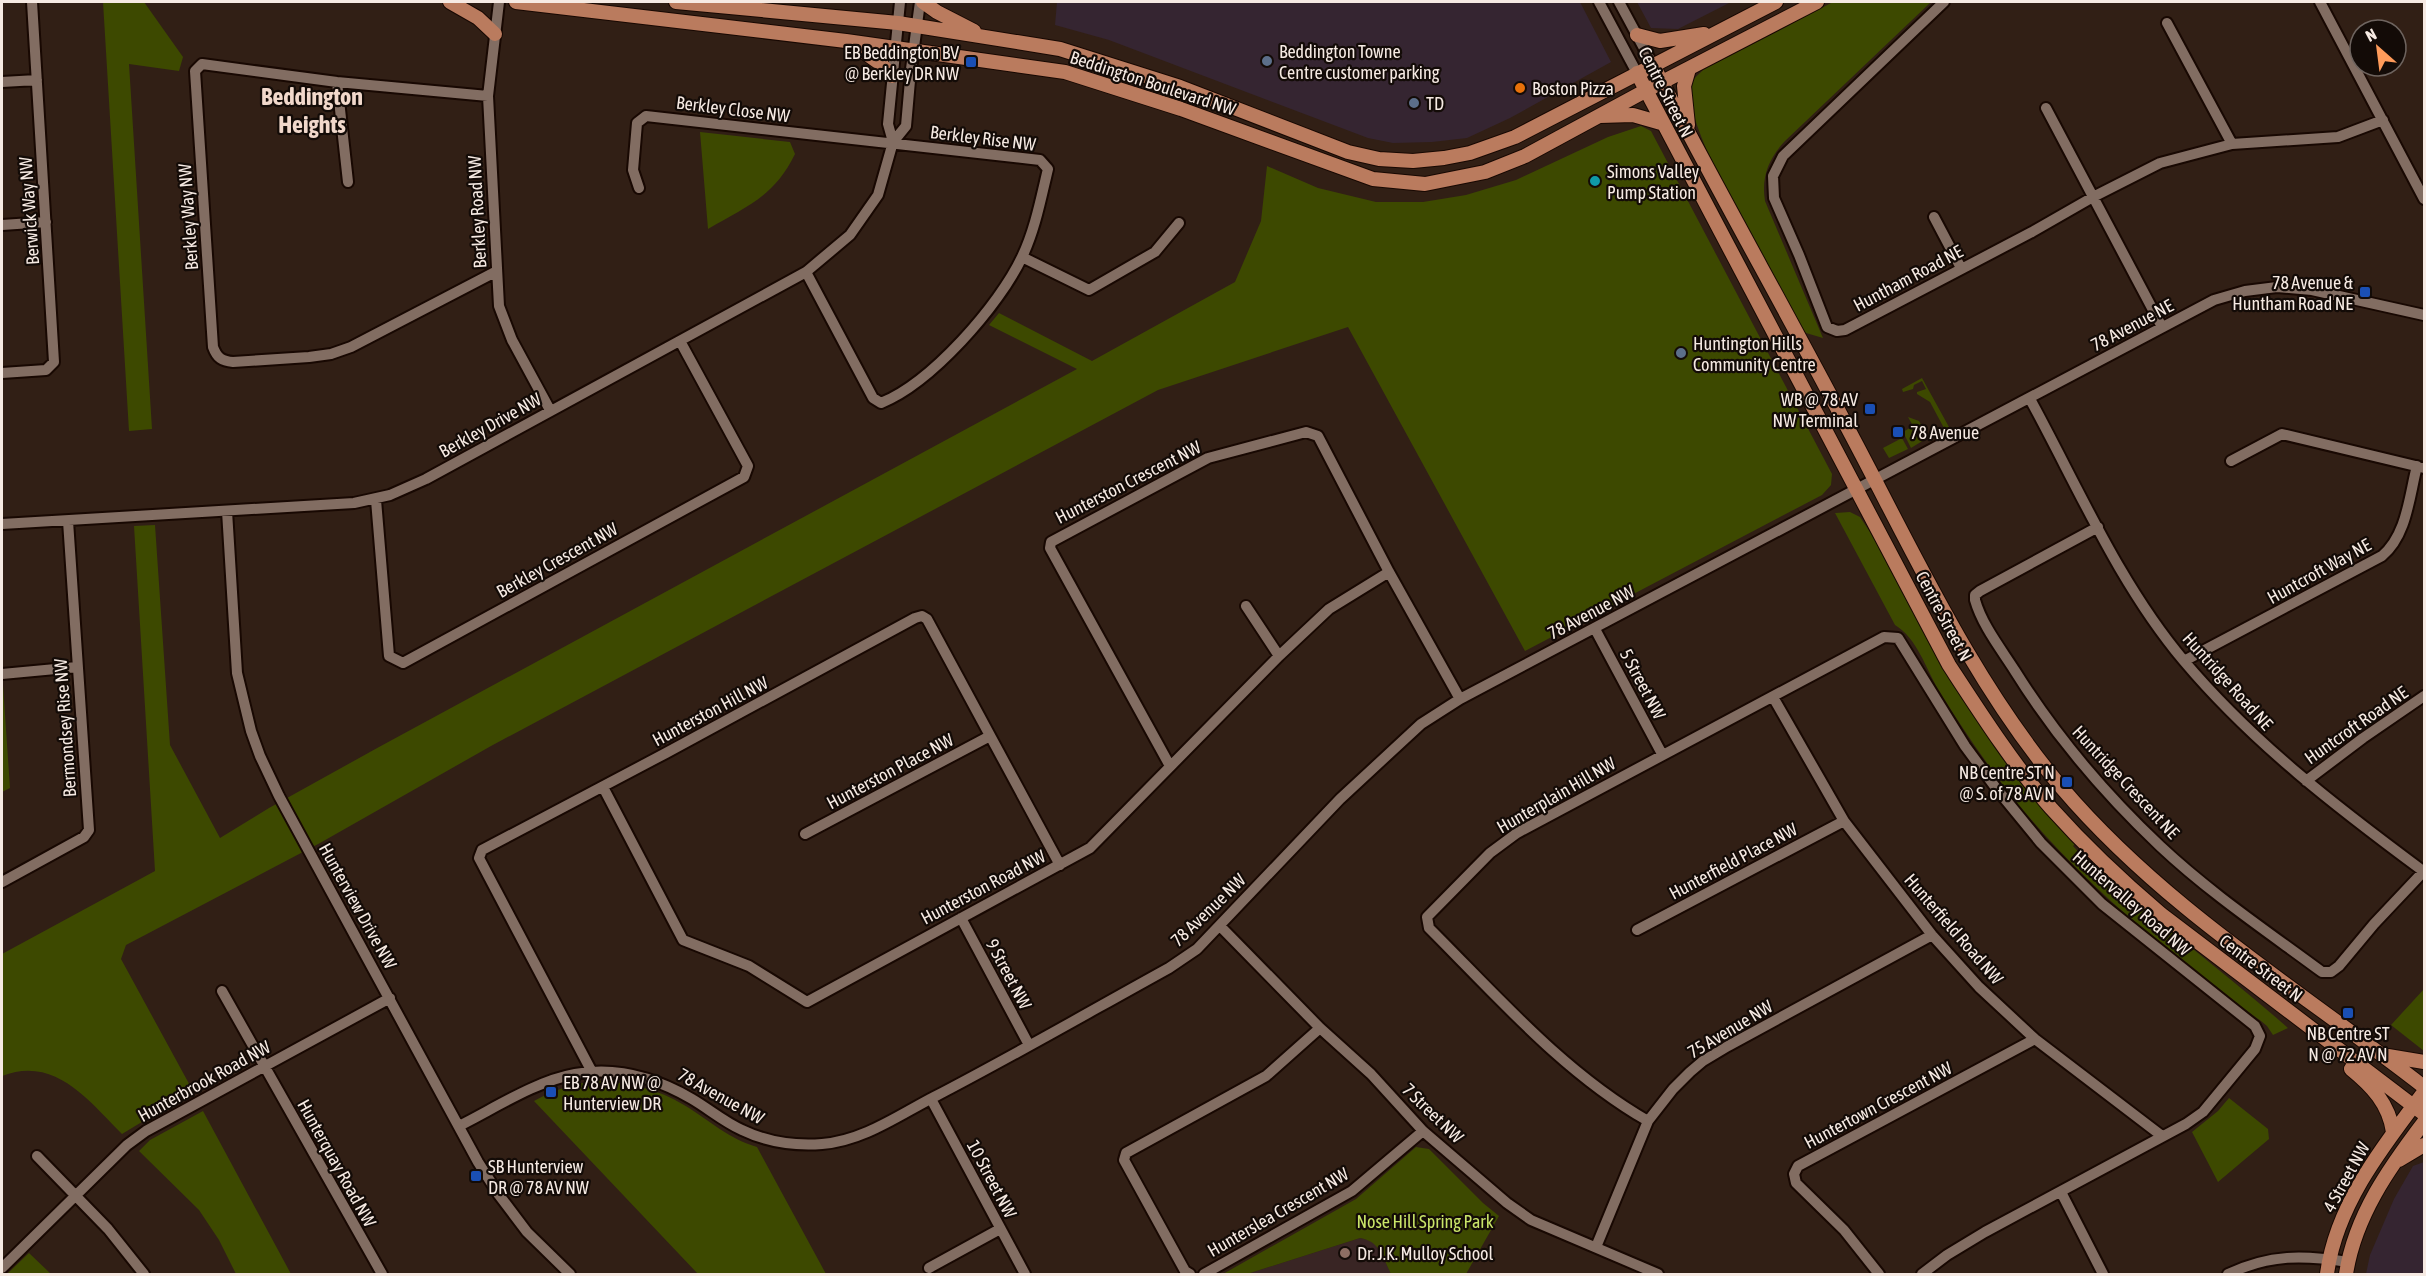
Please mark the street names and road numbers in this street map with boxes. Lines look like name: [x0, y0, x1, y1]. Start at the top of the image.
street label: Centre Street N: [1634, 43, 1698, 141]
street label: Beddington Boulevard NW: [1068, 46, 1238, 120]
street label: Berkley Close NW: [675, 92, 791, 126]
street label: Berkley Rise NW: [929, 121, 1037, 155]
street label: Berkley Road NW: [464, 155, 490, 269]
street label: Berwick Way NW: [15, 156, 43, 266]
street label: Berkley Way NW: [174, 163, 202, 271]
street label: Huntham Road NE: [1850, 240, 1967, 316]
street label: 78 Avenue NE: [2087, 294, 2177, 355]
street label: Berkley Drive NW: [435, 388, 545, 462]
street label: Hunterston Crescent NW: [1052, 436, 1204, 528]
street label: Berkley Crescent NW: [493, 518, 621, 602]
street label: Huntcroft Way NE: [2264, 534, 2375, 608]
street label: Centre Street N: [1912, 567, 1976, 665]
street label: 78 Avenue NW: [1544, 580, 1638, 644]
street label: Huntridge Road NE: [2179, 628, 2278, 734]
street label: 5 Street NW: [1616, 645, 1670, 723]
street label: Bermondsey Rise NW: [50, 658, 80, 798]
street label: Hunterston Hill NW: [649, 672, 771, 750]
street label: Huntcroft Road NE: [2300, 681, 2412, 768]
street label: Huntridge Crescent NE: [2068, 721, 2184, 843]
street label: Hunterston Place NW: [823, 729, 957, 813]
street label: Hunterplain Hill NW: [1493, 752, 1619, 838]
street label: Hunterfield Place NW: [1665, 818, 1801, 904]
street label: Hunterview Drive NW: [315, 840, 401, 972]
street label: Hunterston Road NW: [917, 845, 1049, 929]
street label: Huntervalley Road NW: [2069, 846, 2195, 960]
street label: 78 Avenue NW: [1166, 869, 1250, 951]
street label: Hunterfield Road NW: [1900, 869, 2008, 989]
street label: Centre Street N: [2215, 930, 2307, 1006]
street label: 9 Street NW: [982, 935, 1036, 1013]
street label: 75 Avenue NW: [1684, 995, 1776, 1063]
street label: Hunterbrook Road NW: [134, 1036, 274, 1126]
street label: Huntertown Crescent NW: [1801, 1057, 1955, 1153]
street label: 78 Avenue NW: [674, 1064, 768, 1128]
street label: 7 Street NW: [1398, 1079, 1468, 1147]
street label: Hunterquay Road NW: [293, 1096, 381, 1230]
street label: 10 Street NW: [963, 1137, 1021, 1221]
street label: 4 Street NW: [2318, 1138, 2374, 1216]
street label: Hunterslea Crescent NW: [1204, 1163, 1352, 1261]

